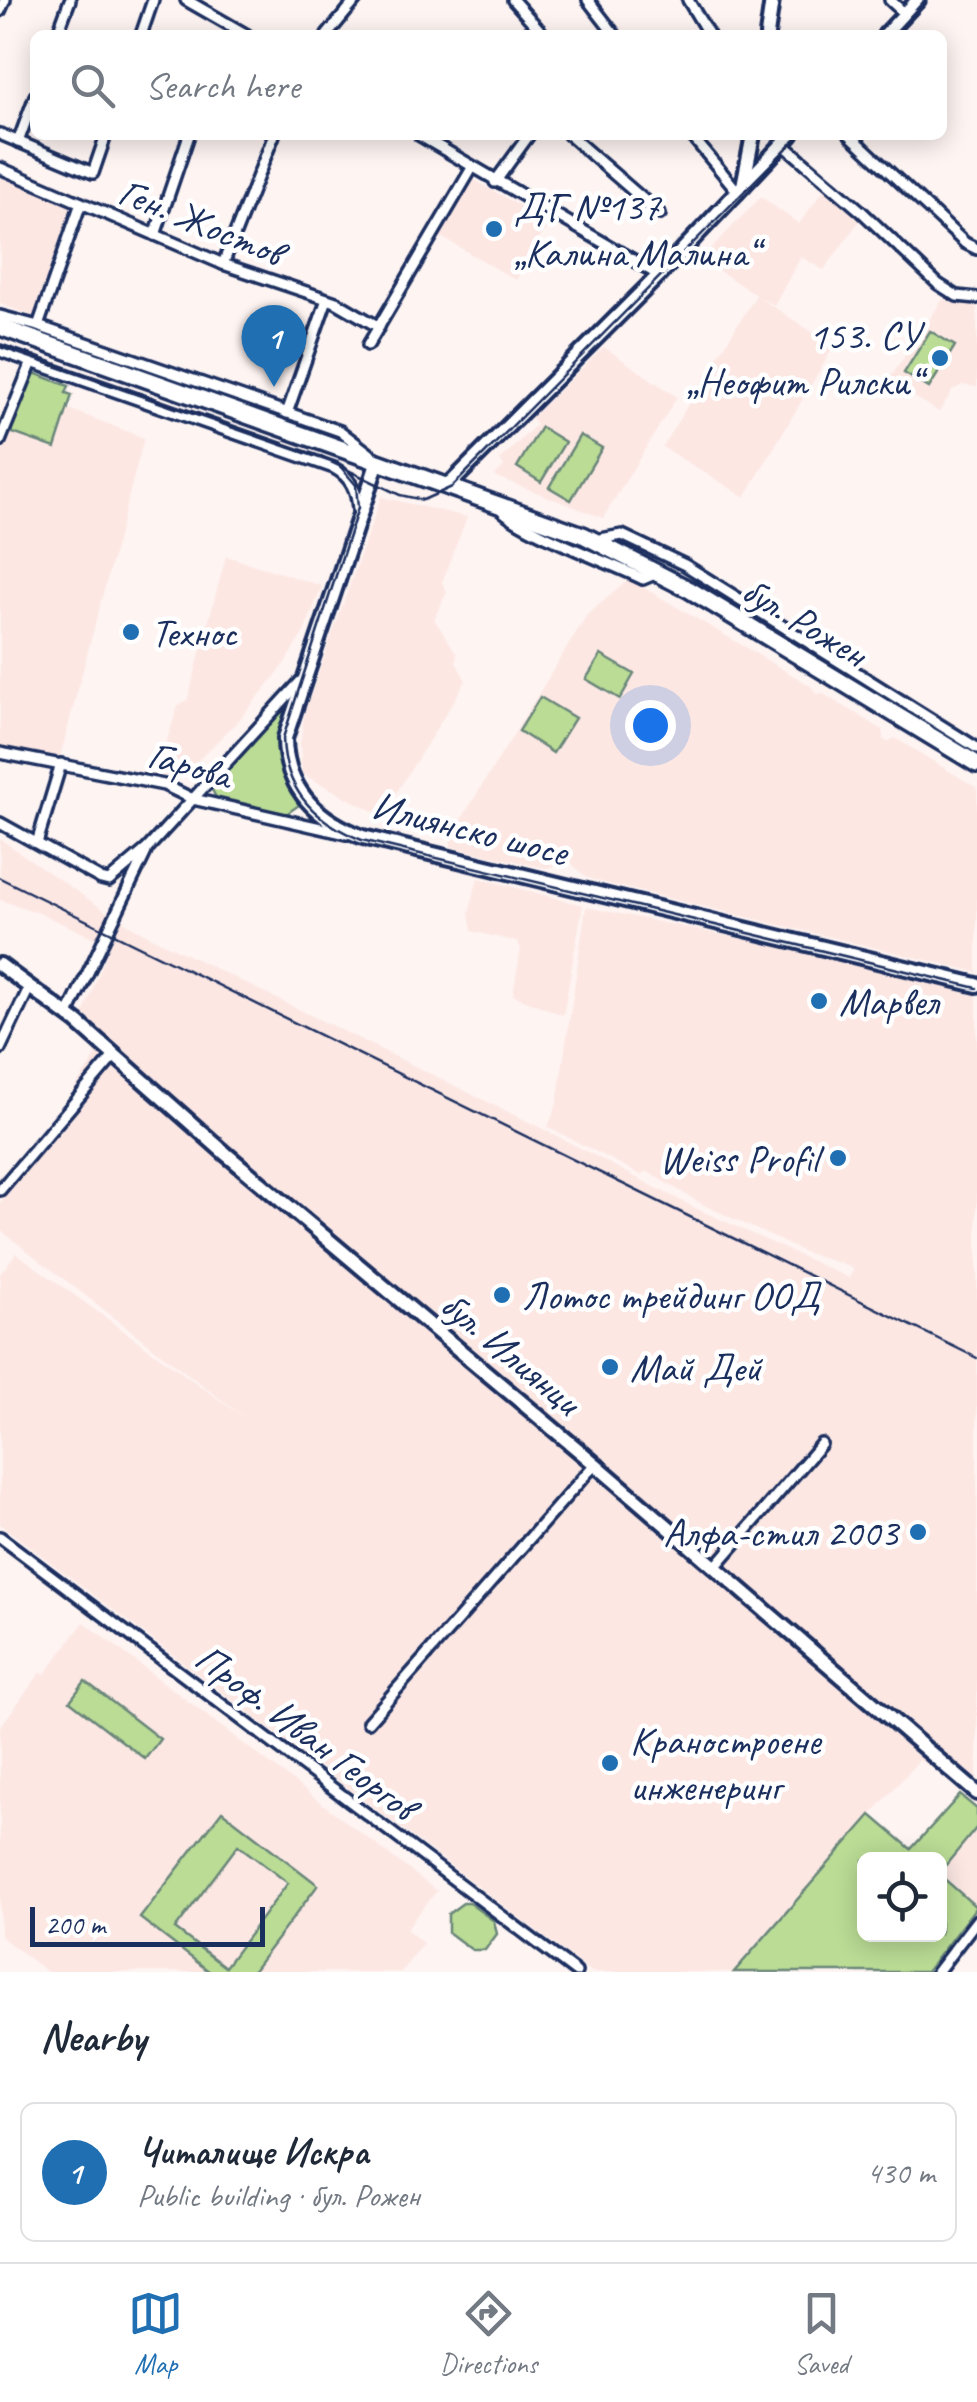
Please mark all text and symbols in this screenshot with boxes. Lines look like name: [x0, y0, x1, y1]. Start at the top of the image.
search box: [30, 30, 947, 140]
icon: search: [65, 58, 120, 113]
text: Search here: [145, 62, 300, 109]
street label: Ген. Жостов: [112, 167, 297, 280]
place label: ДГ №137 „Калина Малина“: [514, 182, 766, 278]
marker: ДГ №137 „Калина Малина“: [483, 218, 505, 240]
pin: 1: [242, 304, 306, 387]
place label: 153. СУ „Неофит Рилски“: [687, 311, 928, 407]
marker: 153. СУ „Неофит Рилски“: [929, 347, 951, 369]
street label: бул. Рожен: [733, 565, 878, 680]
place label: Технос: [151, 608, 238, 658]
marker: Технос: [120, 621, 142, 643]
your location: [625, 700, 676, 751]
street label: Гарова: [142, 729, 241, 802]
street label: Илиянско шосе: [367, 781, 576, 878]
place label: Марвел: [839, 977, 941, 1027]
marker: Марвел: [808, 990, 830, 1012]
place label: Weiss Profil: [659, 1134, 825, 1184]
marker: Weiss Profil: [827, 1147, 849, 1169]
place label: Лотос трейдинг ООД: [522, 1271, 822, 1321]
street label: бул. Илиянци: [430, 1280, 593, 1428]
marker: Лотос трейдинг ООД: [491, 1284, 513, 1306]
place label: Май Дей: [630, 1343, 764, 1393]
marker: Май Дей: [599, 1356, 621, 1378]
place label: Алфа-стил 2003: [663, 1508, 901, 1558]
marker: Алфа-стил 2003: [907, 1521, 929, 1543]
street label: Проф. Иван Георгов: [185, 1633, 431, 1835]
place label: Краностроене инженеринг: [630, 1716, 823, 1812]
marker: Краностроене инженеринг: [599, 1752, 621, 1774]
map controls: [857, 1852, 947, 1942]
button: locate: [857, 1852, 947, 1942]
scale bar: [30, 1902, 265, 1946]
text: 200 m: [45, 1907, 105, 1942]
text: Nearby: [40, 2011, 146, 2064]
text: Читалище Искра: [137, 2128, 369, 2175]
text: 1: [67, 2152, 82, 2193]
text: 430 m: [866, 2152, 935, 2193]
text: Public building · бул. Рожен: [137, 2175, 420, 2216]
tab: Map: [128, 2286, 183, 2381]
tab: Directions: [440, 2286, 537, 2381]
tab: Saved: [794, 2286, 849, 2381]

